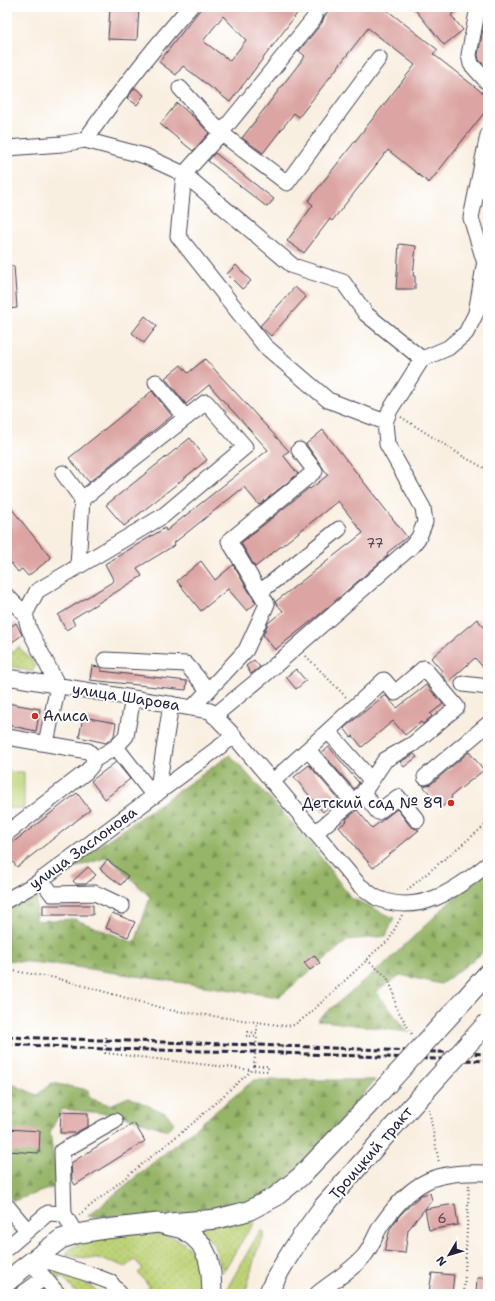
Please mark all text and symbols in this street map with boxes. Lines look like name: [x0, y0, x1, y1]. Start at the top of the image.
house number: 77: [366, 535, 384, 552]
street label: улица Шарова: [71, 679, 182, 715]
place label: Алиса: [43, 706, 89, 726]
marker: Алиса: [30, 711, 40, 721]
place label: Детский сад № 89: [302, 793, 443, 813]
marker: Детский сад № 89: [446, 798, 456, 808]
street label: улица Заслонова: [25, 802, 141, 894]
street label: Троицкий тракт: [325, 1102, 417, 1204]
house number: 6: [437, 1210, 447, 1227]
north arrow: [429, 1235, 469, 1275]
text: N: [433, 1253, 450, 1269]

